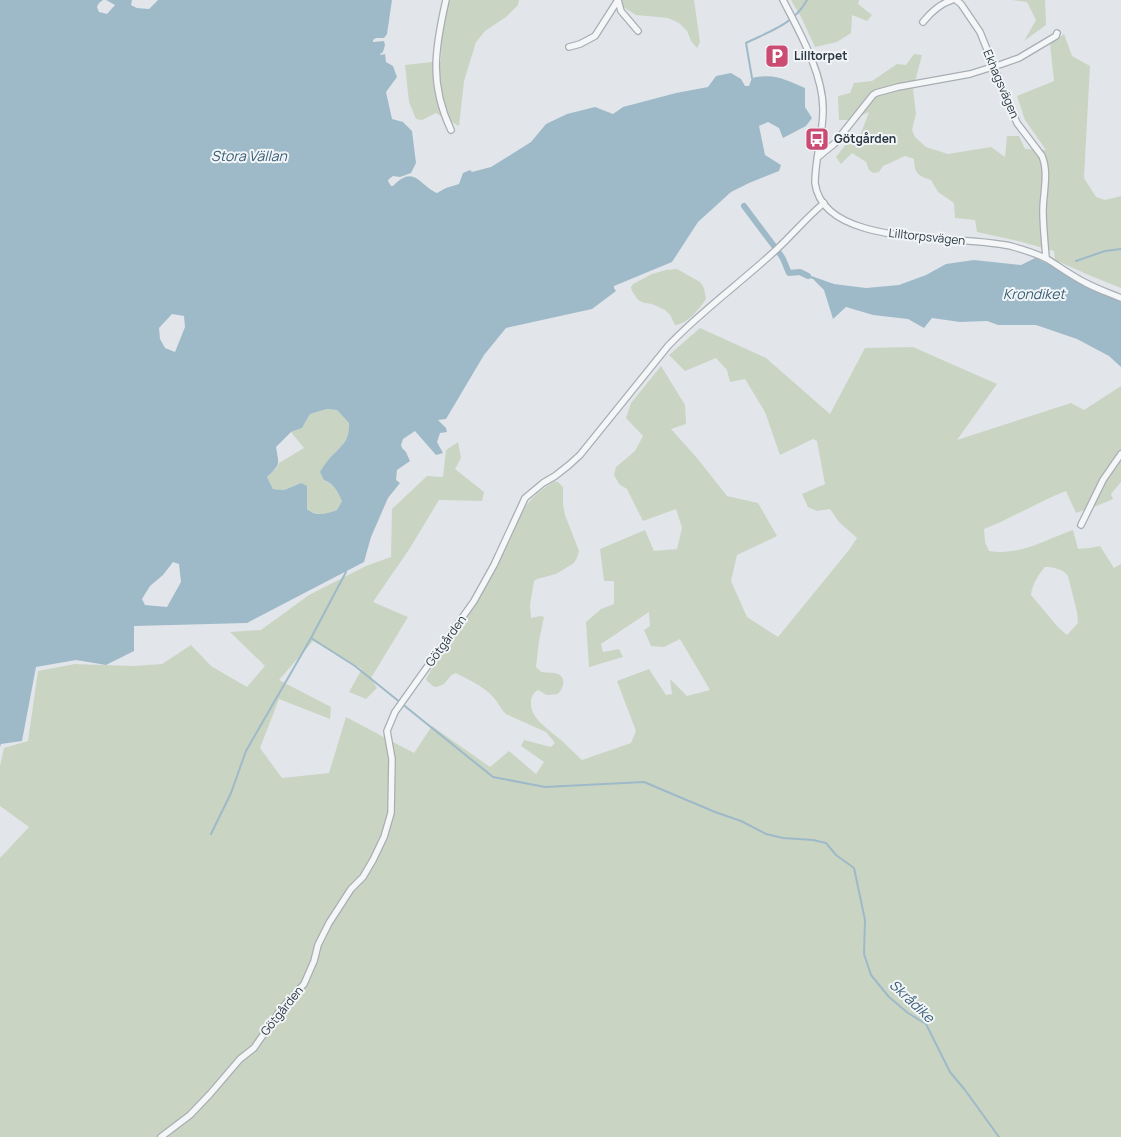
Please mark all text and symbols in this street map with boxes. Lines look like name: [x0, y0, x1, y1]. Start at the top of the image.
parking icon: Lilltorpet: [764, 43, 790, 69]
place label: Lilltorpet: [794, 47, 847, 64]
street label: Ekhagsvägen: [979, 47, 1024, 121]
bus stop icon: Götgården: [804, 126, 830, 152]
place label: Götgården: [834, 130, 896, 147]
water label: Stora Vällan: [211, 146, 288, 165]
street label: Lilltorpsvägen: [888, 224, 966, 249]
water label: Krondiket: [1003, 284, 1066, 303]
street label: Götgården: [421, 612, 470, 670]
water label: Skrådike: [886, 975, 939, 1027]
street label: Götgården: [256, 982, 307, 1039]

